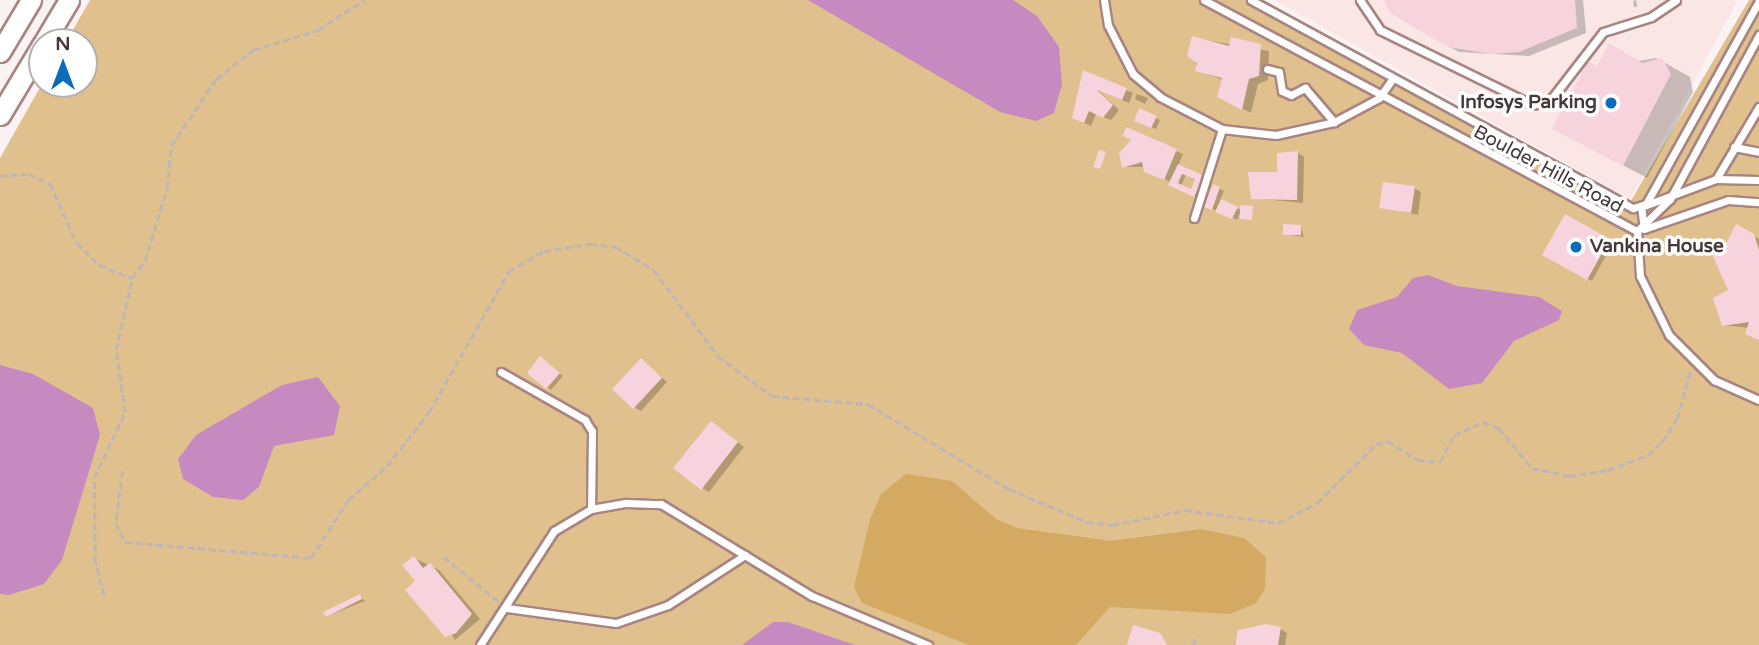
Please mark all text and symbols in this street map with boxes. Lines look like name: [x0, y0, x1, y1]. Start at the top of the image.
north arrow: [28, 28, 98, 98]
text: N: [55, 33, 71, 55]
place label: Infosys Parking: [1460, 92, 1597, 114]
marker: Infosys Parking: [1603, 95, 1619, 111]
street label: Boulder Hills Road: [1469, 121, 1627, 219]
place label: Vankina House: [1590, 236, 1724, 258]
marker: Vankina House: [1568, 239, 1584, 255]

